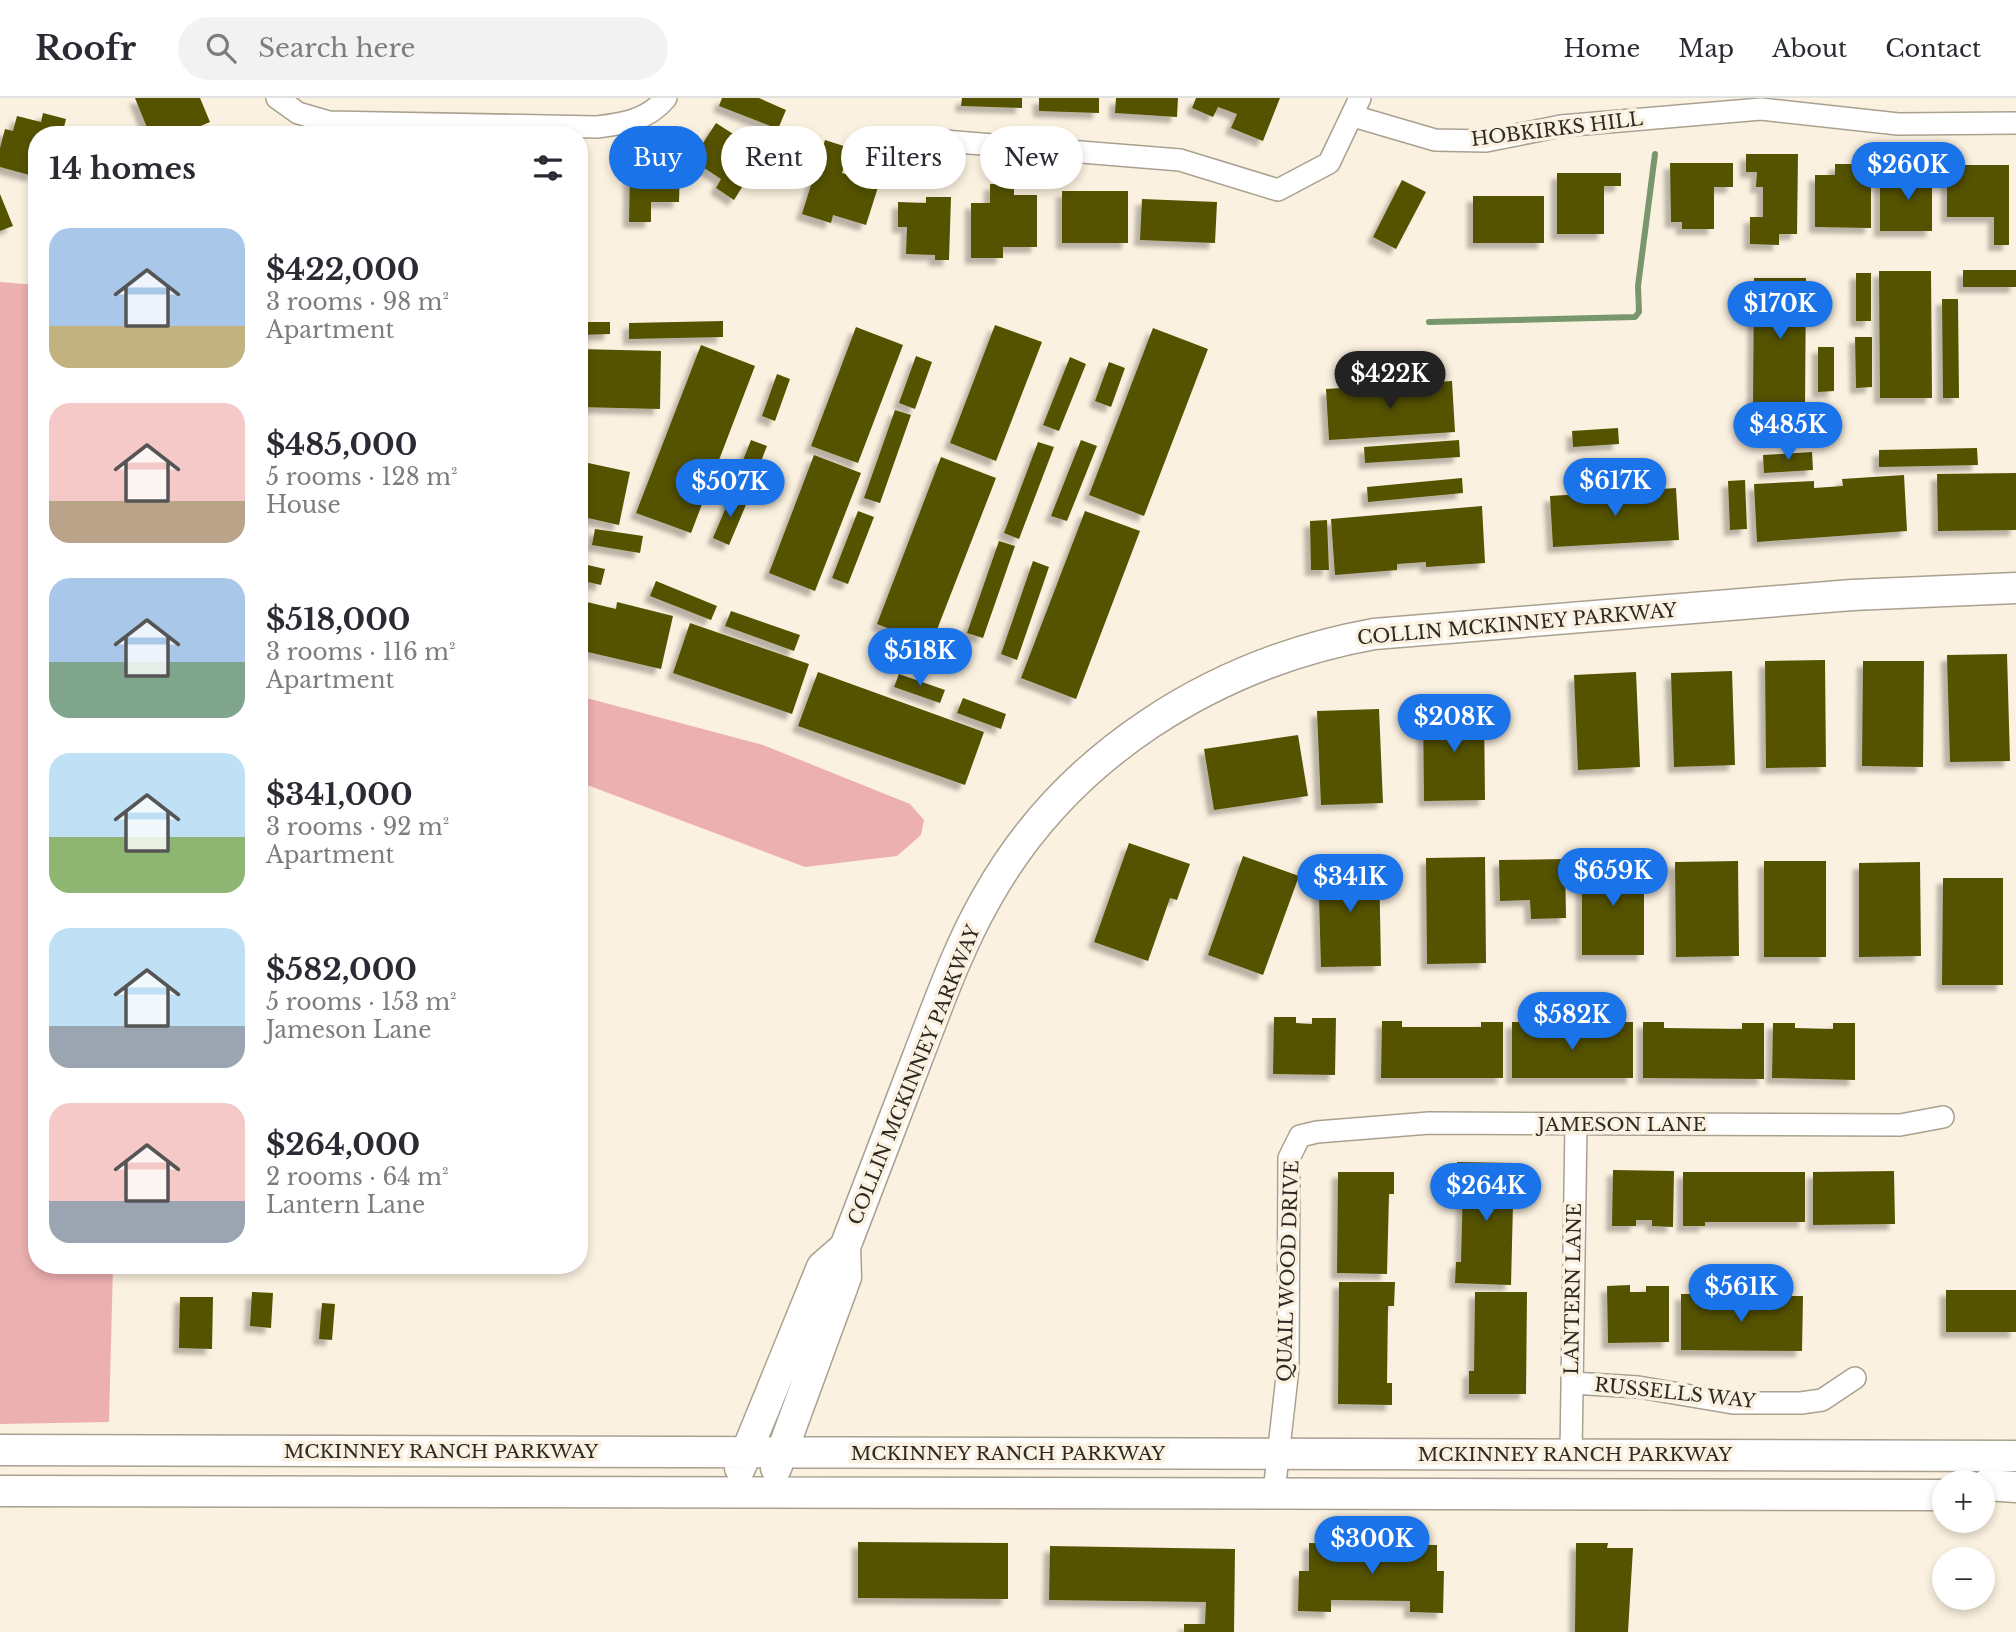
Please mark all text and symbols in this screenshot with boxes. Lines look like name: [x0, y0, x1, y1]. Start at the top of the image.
search box: [178, 17, 668, 80]
text: Roofr: [35, 28, 136, 69]
icon: search: [202, 29, 240, 67]
text: Search here: [258, 32, 416, 64]
text: Home: [1564, 34, 1640, 63]
text: Map: [1678, 34, 1734, 63]
text: About: [1772, 34, 1847, 63]
text: Contact: [1885, 34, 1981, 63]
street label: HOBKIRKS HILL: [1470, 107, 1644, 151]
chip: Buy: [609, 126, 707, 189]
chip: Rent: [721, 126, 827, 189]
chip: Filters: [841, 126, 966, 189]
chip: New: [980, 126, 1083, 189]
pin: $260K: [1859, 142, 1957, 202]
icon: filters: [529, 149, 567, 187]
text: 14 homes: [49, 150, 196, 187]
text: $260K: [1867, 151, 1949, 179]
text: $422,000: [266, 251, 420, 288]
icon: home: [105, 256, 189, 340]
pin: $170K: [1731, 282, 1829, 341]
text: 3 rooms · 98 m²: [266, 288, 449, 316]
text: $170K: [1744, 290, 1816, 318]
text: Apartment: [266, 316, 394, 344]
pin: $422K: [1341, 352, 1439, 411]
text: $422K: [1351, 360, 1429, 388]
pin: $485K: [1739, 402, 1837, 462]
text: $485K: [1749, 411, 1827, 439]
text: $485,000: [266, 426, 417, 463]
icon: home: [105, 431, 189, 515]
pin: $617K: [1566, 458, 1664, 518]
pin: $507K: [681, 460, 779, 519]
text: 5 rooms · 128 m²: [266, 463, 458, 491]
text: $617K: [1579, 467, 1651, 495]
text: $507K: [692, 468, 768, 496]
text: House: [266, 491, 341, 519]
street label: COLLIN MCKINNEY PARKWAY: [1356, 599, 1678, 649]
text: $518,000: [266, 601, 411, 638]
icon: home: [105, 606, 189, 690]
pin: $518K: [871, 628, 969, 688]
text: $518K: [884, 637, 956, 665]
text: 3 rooms · 116 m²: [266, 638, 456, 666]
text: Apartment: [266, 666, 394, 694]
pin: $208K: [1405, 694, 1503, 754]
text: $208K: [1414, 703, 1494, 731]
text: $341,000: [266, 776, 413, 813]
icon: home: [105, 781, 189, 865]
text: 3 rooms · 92 m²: [266, 813, 449, 841]
text: Apartment: [266, 841, 394, 869]
pin: $659K: [1564, 848, 1662, 908]
pin: $341K: [1301, 854, 1399, 914]
text: $659K: [1574, 857, 1652, 885]
text: $341K: [1313, 863, 1387, 891]
street label: COLLIN MCKINNEY PARKWAY: [843, 922, 985, 1228]
text: $582,000: [266, 951, 417, 988]
icon: home: [105, 956, 189, 1040]
text: 5 rooms · 153 m²: [266, 988, 457, 1016]
pin: $582K: [1523, 992, 1621, 1052]
text: $582K: [1534, 1001, 1610, 1029]
text: Jameson Lane: [266, 1016, 431, 1044]
street label: JAMESON LANE: [1535, 1113, 1706, 1136]
text: $264,000: [266, 1126, 420, 1163]
icon: home: [105, 1131, 189, 1215]
street label: QUAIL WOOD DRIVE: [1273, 1160, 1303, 1382]
text: 2 rooms · 64 m²: [266, 1163, 449, 1191]
pin: $264K: [1437, 1164, 1535, 1223]
text: $264K: [1446, 1172, 1526, 1200]
text: Lantern Lane: [266, 1191, 425, 1219]
street label: LANTERN LANE: [1560, 1203, 1586, 1375]
pin: $561K: [1692, 1264, 1790, 1324]
text: $561K: [1705, 1273, 1777, 1301]
street label: RUSSELLS WAY: [1593, 1373, 1757, 1413]
street label: MCKINNEY RANCH PARKWAY: [284, 1440, 598, 1463]
street label: MCKINNEY RANCH PARKWAY: [851, 1442, 1165, 1465]
street label: MCKINNEY RANCH PARKWAY: [1418, 1443, 1732, 1466]
map controls: [1932, 1470, 1995, 1610]
button: +: [1932, 1470, 1995, 1533]
pin: $300K: [1323, 1516, 1421, 1576]
text: $300K: [1330, 1525, 1414, 1553]
button: −: [1932, 1547, 1995, 1610]

